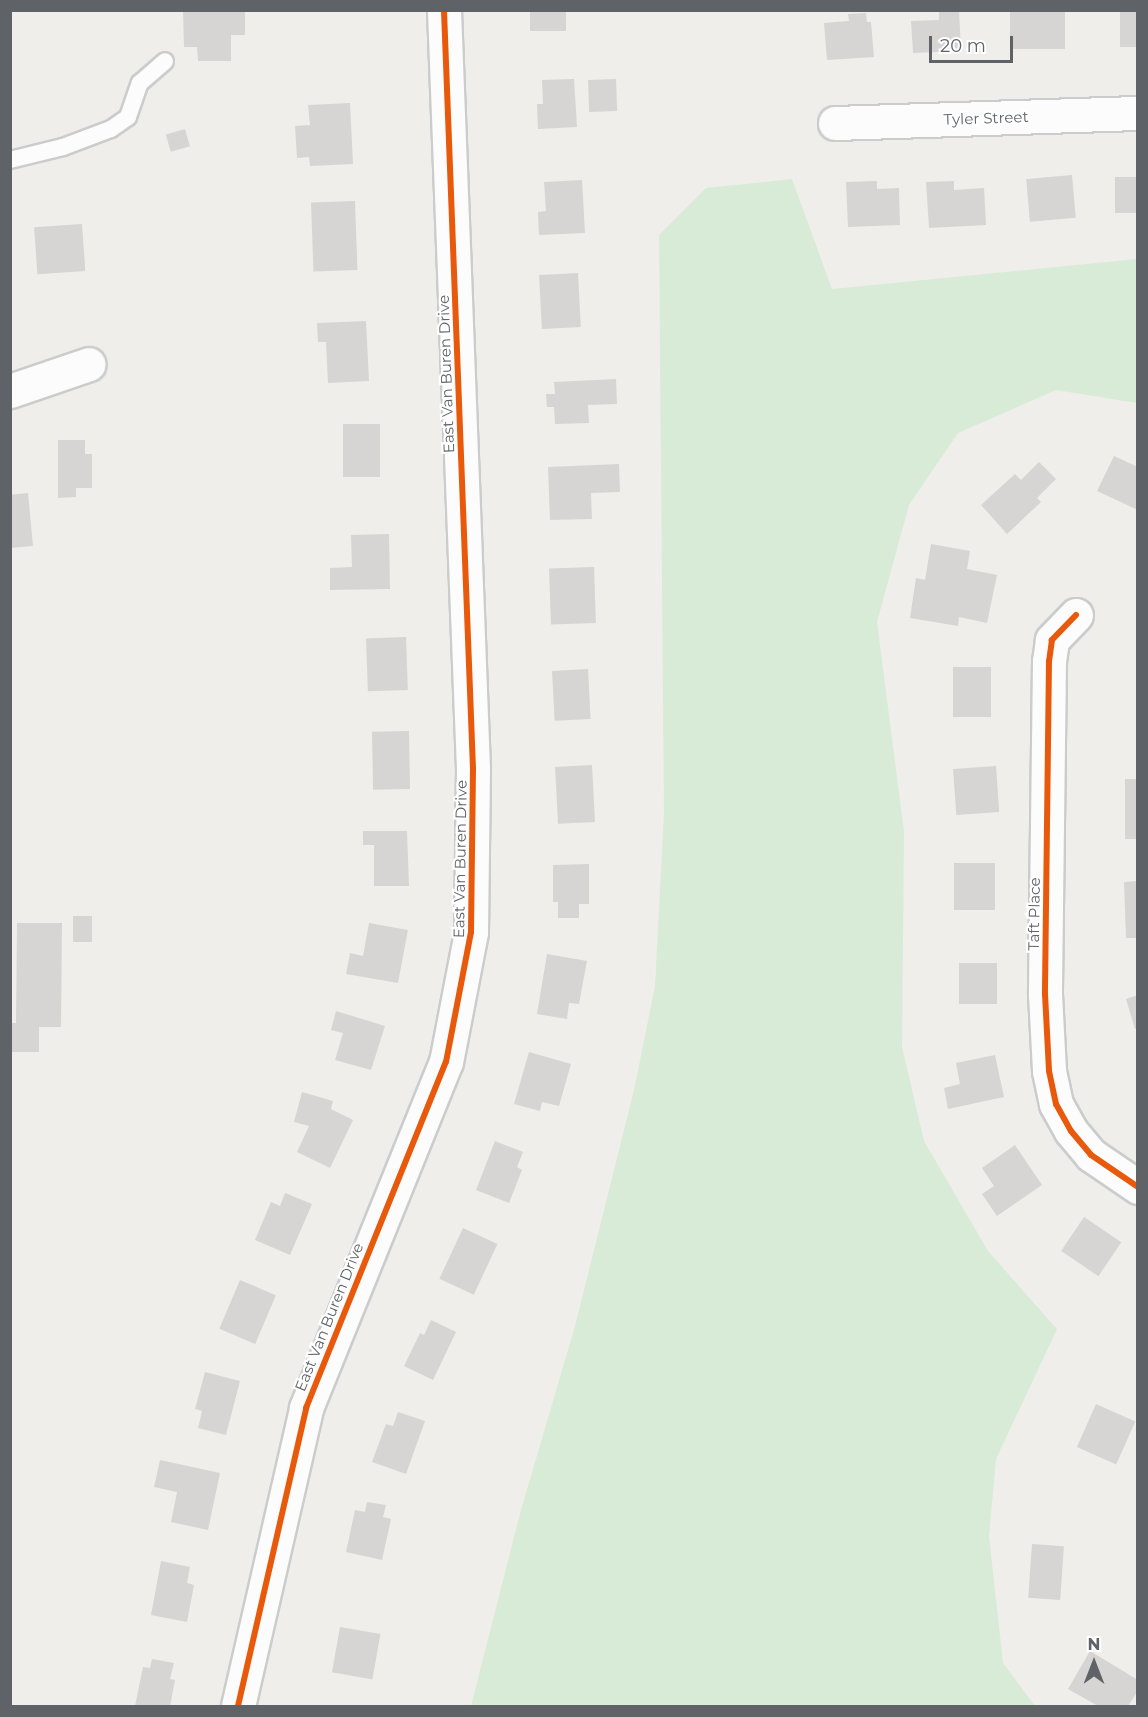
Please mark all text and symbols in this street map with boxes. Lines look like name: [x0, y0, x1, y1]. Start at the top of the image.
scale bar: [932, 24, 1016, 62]
text: 20 m: [940, 35, 986, 57]
street label: Tyler Street: [943, 108, 1029, 128]
street label: East Van Buren Drive: [434, 295, 458, 453]
street label: East Van Buren Drive: [450, 780, 470, 938]
street label: Taft Place: [1024, 877, 1044, 951]
street label: East Van Buren Drive: [291, 1240, 367, 1394]
north arrow: [1064, 1633, 1124, 1693]
text: N: [1088, 1635, 1100, 1654]

